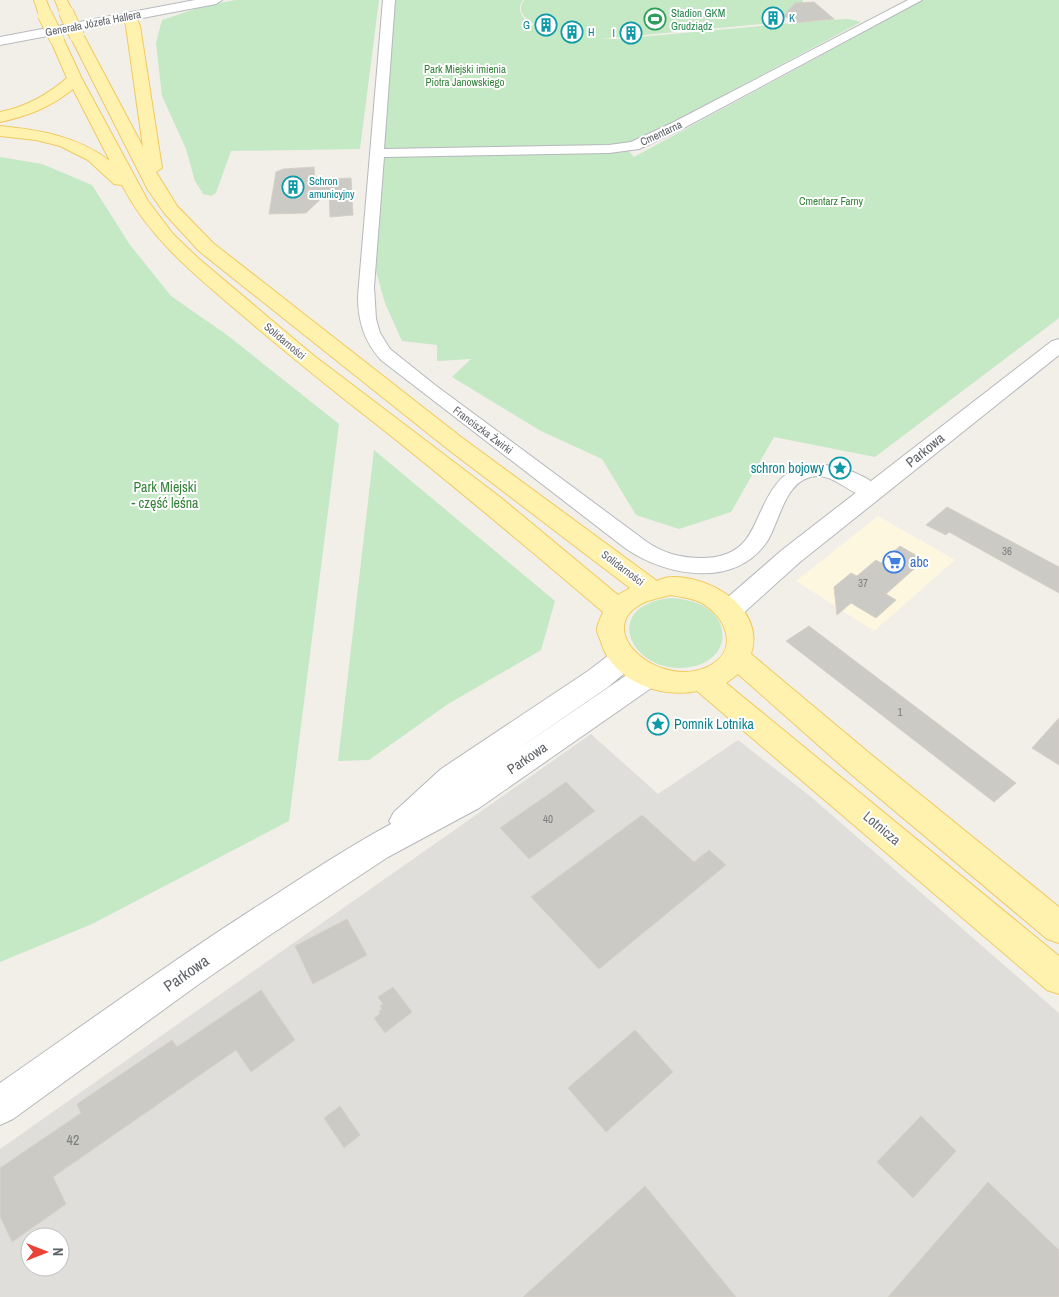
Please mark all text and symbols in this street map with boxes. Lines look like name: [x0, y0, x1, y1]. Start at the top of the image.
place label: Stadion GKM Grudziądz: [671, 6, 725, 33]
building icon: K: [761, 6, 785, 30]
street label: Generała Józefa Hallera: [44, 7, 142, 39]
sports icon: Stadion GKM Grudziądz: [643, 7, 667, 31]
place label: K: [789, 11, 795, 25]
building icon: G: [534, 13, 558, 37]
place label: G: [523, 18, 530, 32]
building icon: H: [560, 20, 584, 44]
building icon: I: [619, 21, 643, 45]
place label: H: [588, 25, 595, 39]
place label: I: [612, 26, 615, 40]
park label: Park Miejski imienia Piotra Janowskiego: [424, 62, 506, 89]
street label: Cmentarna: [638, 117, 684, 149]
place label: Schron amunicyjny: [309, 174, 355, 201]
building icon: Schron amunicyjny: [281, 175, 305, 199]
park label: Cmentarz Farny: [799, 194, 864, 208]
street label: Solidarności: [261, 320, 309, 362]
street label: Franciszka Żwirki: [450, 403, 516, 457]
street label: Parkowa: [902, 429, 948, 471]
place icon: schron bojowy: [828, 456, 852, 480]
place label: schron bojowy: [751, 459, 824, 477]
park label: Park Miejski - część leśna: [132, 478, 199, 512]
house number: 36: [1002, 544, 1012, 558]
street label: Solidarności: [599, 547, 647, 589]
supermarket icon: abc: [882, 550, 906, 574]
place label: abc: [910, 553, 929, 571]
house number: 37: [858, 576, 868, 590]
house number: 1: [897, 705, 903, 719]
place icon: Pomnik Lotnika: [646, 712, 670, 736]
place label: Pomnik Lotnika: [674, 715, 754, 733]
street label: Parkowa: [503, 738, 551, 778]
street label: Lotnicza: [860, 807, 905, 849]
house number: 40: [543, 812, 553, 826]
street label: Parkowa: [159, 949, 214, 997]
house number: 42: [67, 1131, 79, 1149]
north arrow: [20, 1227, 70, 1277]
text: N: [49, 1248, 67, 1256]

